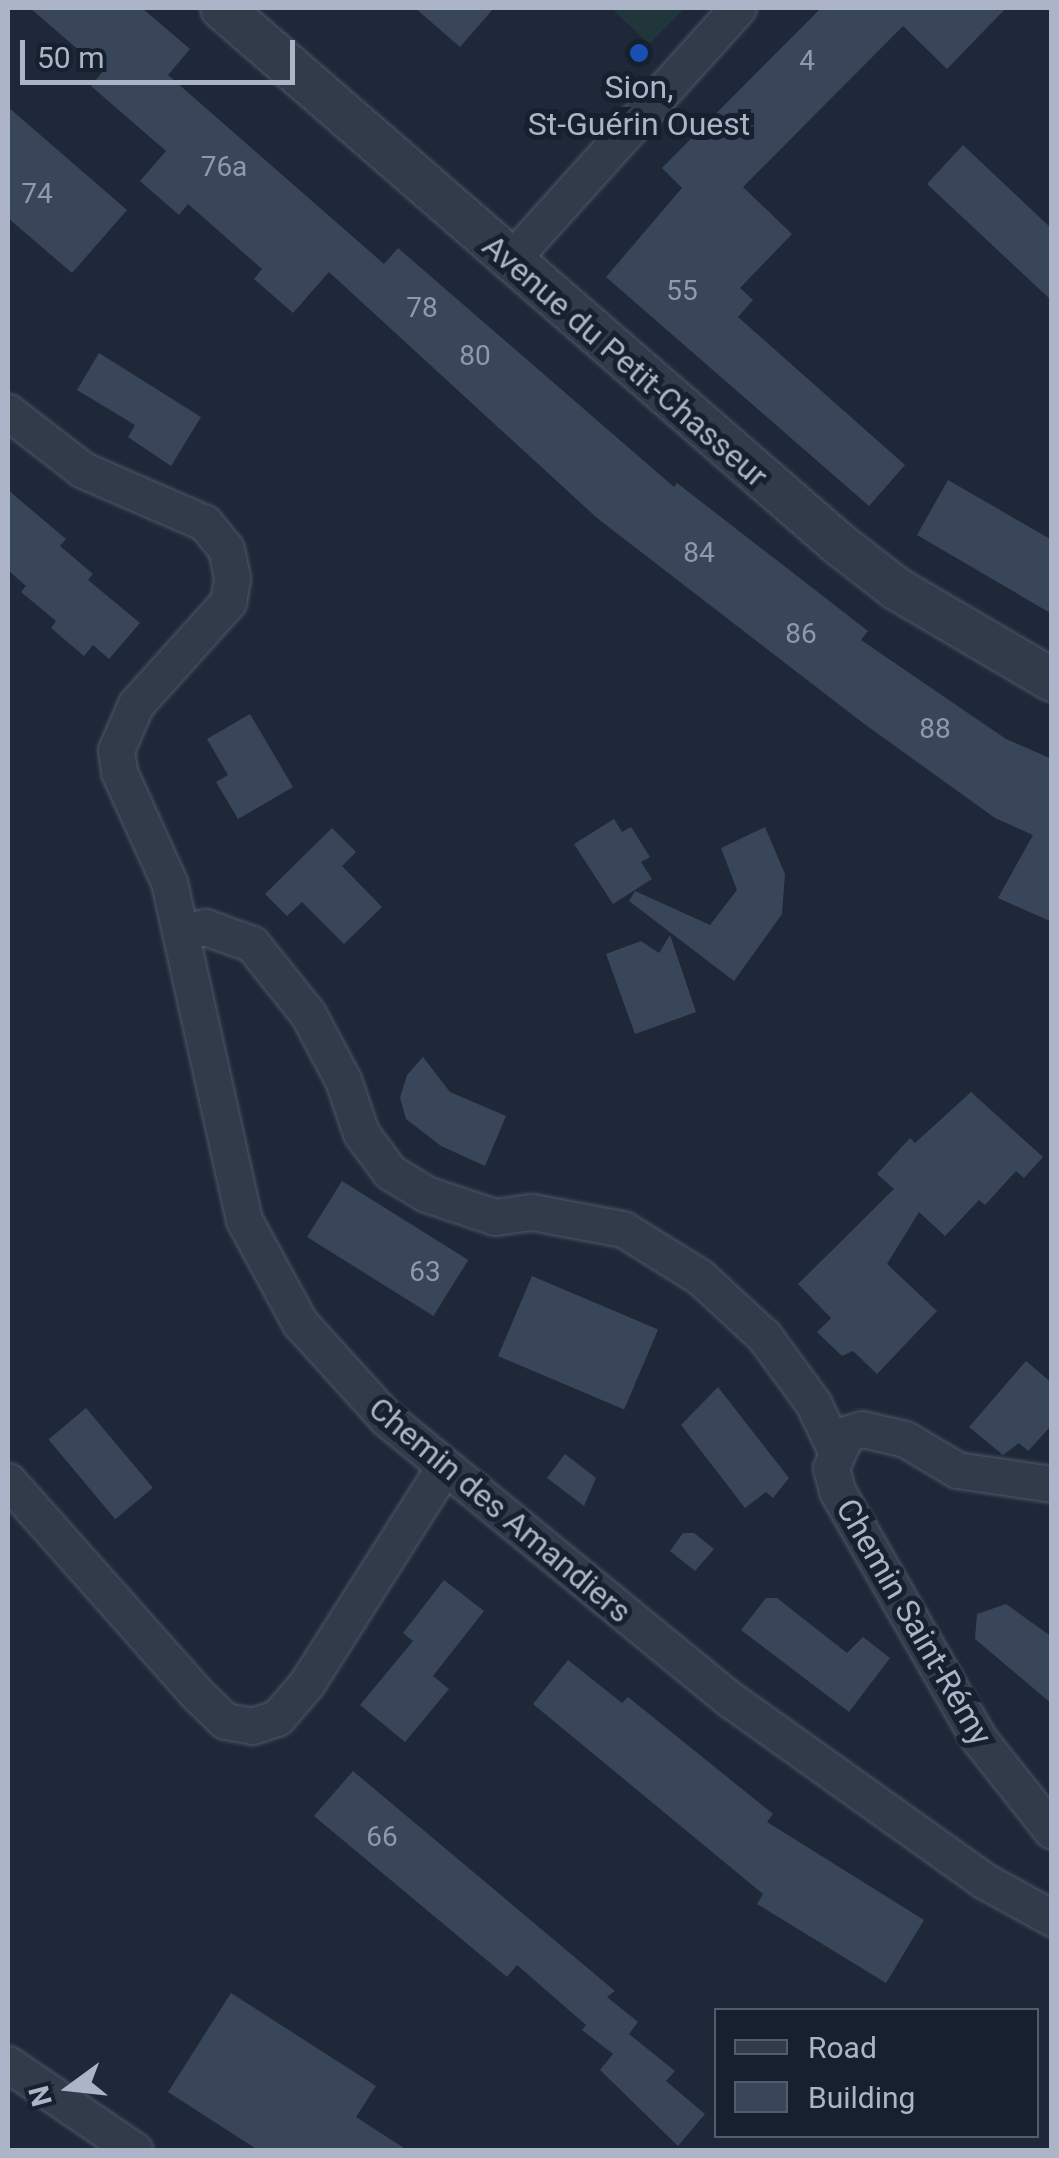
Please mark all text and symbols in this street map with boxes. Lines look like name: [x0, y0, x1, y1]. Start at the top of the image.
scale bar: [25, 20, 300, 82]
text: 50 m: [37, 40, 104, 75]
marker: Sion, St-Guérin Ouest: [628, 42, 650, 64]
house number: 4: [799, 44, 815, 78]
place label: Sion, St-Guérin Ouest: [528, 69, 750, 144]
house number: 76a: [201, 150, 247, 184]
house number: 74: [21, 177, 53, 211]
street label: Avenue du Petit-Chasseur: [475, 227, 775, 495]
house number: 55: [666, 274, 698, 308]
house number: 78: [406, 291, 438, 325]
house number: 80: [459, 339, 491, 373]
house number: 84: [683, 536, 715, 570]
house number: 86: [785, 617, 817, 651]
house number: 88: [919, 712, 951, 746]
house number: 63: [409, 1255, 441, 1289]
street label: Chemin des Amandiers: [361, 1389, 639, 1631]
street label: Chemin Saint-Rémy: [828, 1492, 1000, 1752]
house number: 66: [366, 1820, 398, 1854]
legend: [714, 2008, 1039, 2138]
text: Road: [808, 2030, 877, 2065]
north arrow: [20, 2038, 120, 2138]
text: Building: [808, 2080, 915, 2115]
text: N: [22, 2082, 59, 2110]

